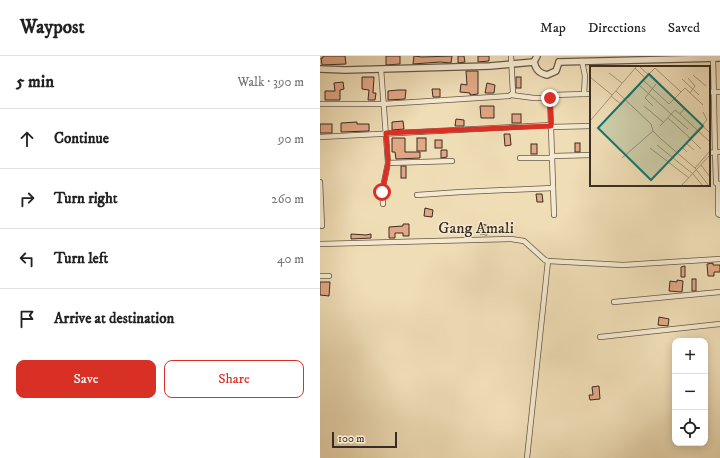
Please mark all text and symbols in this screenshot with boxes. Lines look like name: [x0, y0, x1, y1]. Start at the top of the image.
text: Waypost: [20, 16, 84, 39]
text: Map: [540, 19, 566, 37]
text: Directions: [588, 19, 646, 37]
text: Saved: [668, 19, 700, 37]
inset map: [590, 66, 710, 186]
text: 5 min: [16, 71, 54, 93]
text: Walk · 390 m: [237, 74, 304, 90]
route end: [541, 89, 559, 107]
icon: ahead: [16, 128, 38, 150]
text: Continue: [54, 129, 109, 148]
text: 90 m: [278, 131, 304, 147]
route start: [373, 183, 391, 201]
icon: right: [16, 188, 38, 210]
text: Turn right: [54, 189, 117, 208]
text: 260 m: [271, 191, 304, 207]
street label: Gang Amali: [438, 218, 514, 238]
icon: left: [16, 248, 38, 270]
text: Turn left: [54, 249, 108, 268]
text: 40 m: [277, 251, 304, 267]
icon: arrive: [16, 308, 38, 330]
text: Arrive at destination: [54, 309, 174, 328]
map controls: [672, 338, 708, 446]
button: +: [672, 338, 708, 374]
button: Save: [16, 360, 156, 398]
button: Share: [164, 360, 304, 398]
button: −: [672, 374, 708, 410]
button: locate: [672, 410, 708, 446]
scale bar: [332, 430, 397, 449]
text: 100 m: [338, 432, 364, 446]

